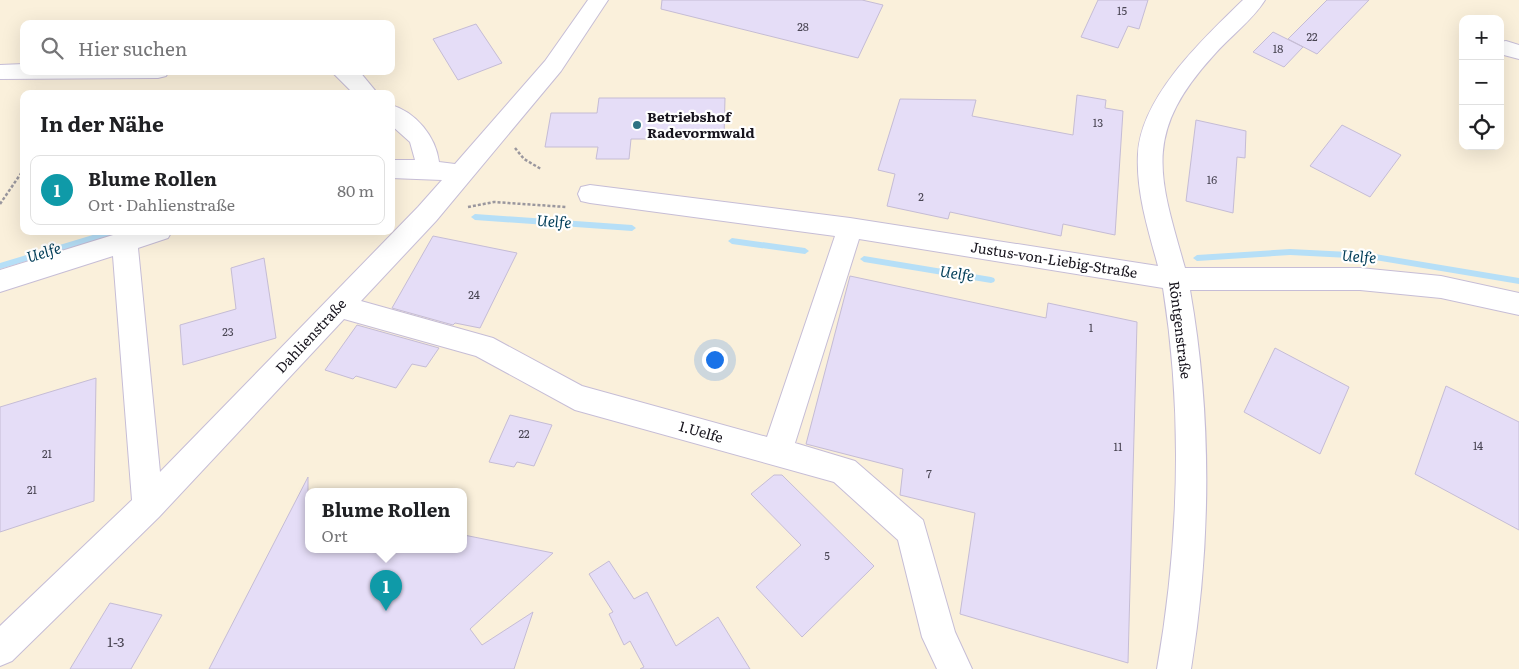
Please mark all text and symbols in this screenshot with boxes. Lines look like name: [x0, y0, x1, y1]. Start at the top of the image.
house number: 15: [1117, 2, 1127, 18]
map controls: [1459, 15, 1504, 150]
button: +: [1459, 15, 1504, 60]
house number: 28: [797, 18, 809, 34]
search box: [20, 20, 395, 75]
house number: 22: [1306, 28, 1318, 44]
icon: search: [38, 34, 66, 62]
text: Hier suchen: [78, 34, 187, 62]
house number: 18: [1273, 40, 1283, 56]
button: −: [1459, 60, 1504, 105]
button: locate: [1459, 105, 1504, 150]
place label: Betriebshof Radevormwald: [647, 106, 755, 142]
text: In der Nähe: [40, 107, 164, 138]
house number: 13: [1093, 114, 1103, 130]
marker: Betriebshof Radevormwald: [631, 119, 643, 131]
text: Blume Rollen: [88, 164, 217, 192]
house number: 16: [1207, 171, 1217, 187]
text: 1: [54, 178, 60, 202]
text: 80 m: [337, 178, 374, 202]
house number: 2: [918, 188, 924, 204]
text: Ort · Dahlienstraße: [88, 192, 235, 216]
water label: Uelfe: [536, 208, 572, 233]
water label: Uelfe: [24, 235, 64, 268]
street label: Justus-von-Liebig-Straße: [969, 236, 1139, 282]
water label: Uelfe: [1341, 243, 1377, 268]
water label: Uelfe: [938, 258, 976, 287]
street label: Röntgenstraße: [1165, 280, 1197, 380]
house number: 24: [468, 286, 480, 302]
street label: Dahlienstraße: [270, 294, 350, 377]
house number: 1: [1089, 319, 1094, 335]
house number: 23: [222, 323, 234, 339]
your location: [702, 347, 728, 373]
street label: 1.Uelfe: [677, 415, 726, 447]
house number: 22: [518, 425, 530, 441]
house number: 14: [1473, 437, 1483, 453]
house number: 11: [1114, 438, 1123, 454]
house number: 21: [42, 445, 53, 461]
house number: 7: [926, 465, 932, 481]
house number: 21: [27, 481, 38, 497]
popup: [305, 488, 467, 553]
text: Blume Rollen: [322, 495, 450, 523]
text: Ort: [322, 523, 348, 547]
house number: 5: [824, 547, 830, 563]
pin: 1: [370, 570, 402, 611]
house number: 1-3: [107, 631, 125, 651]

